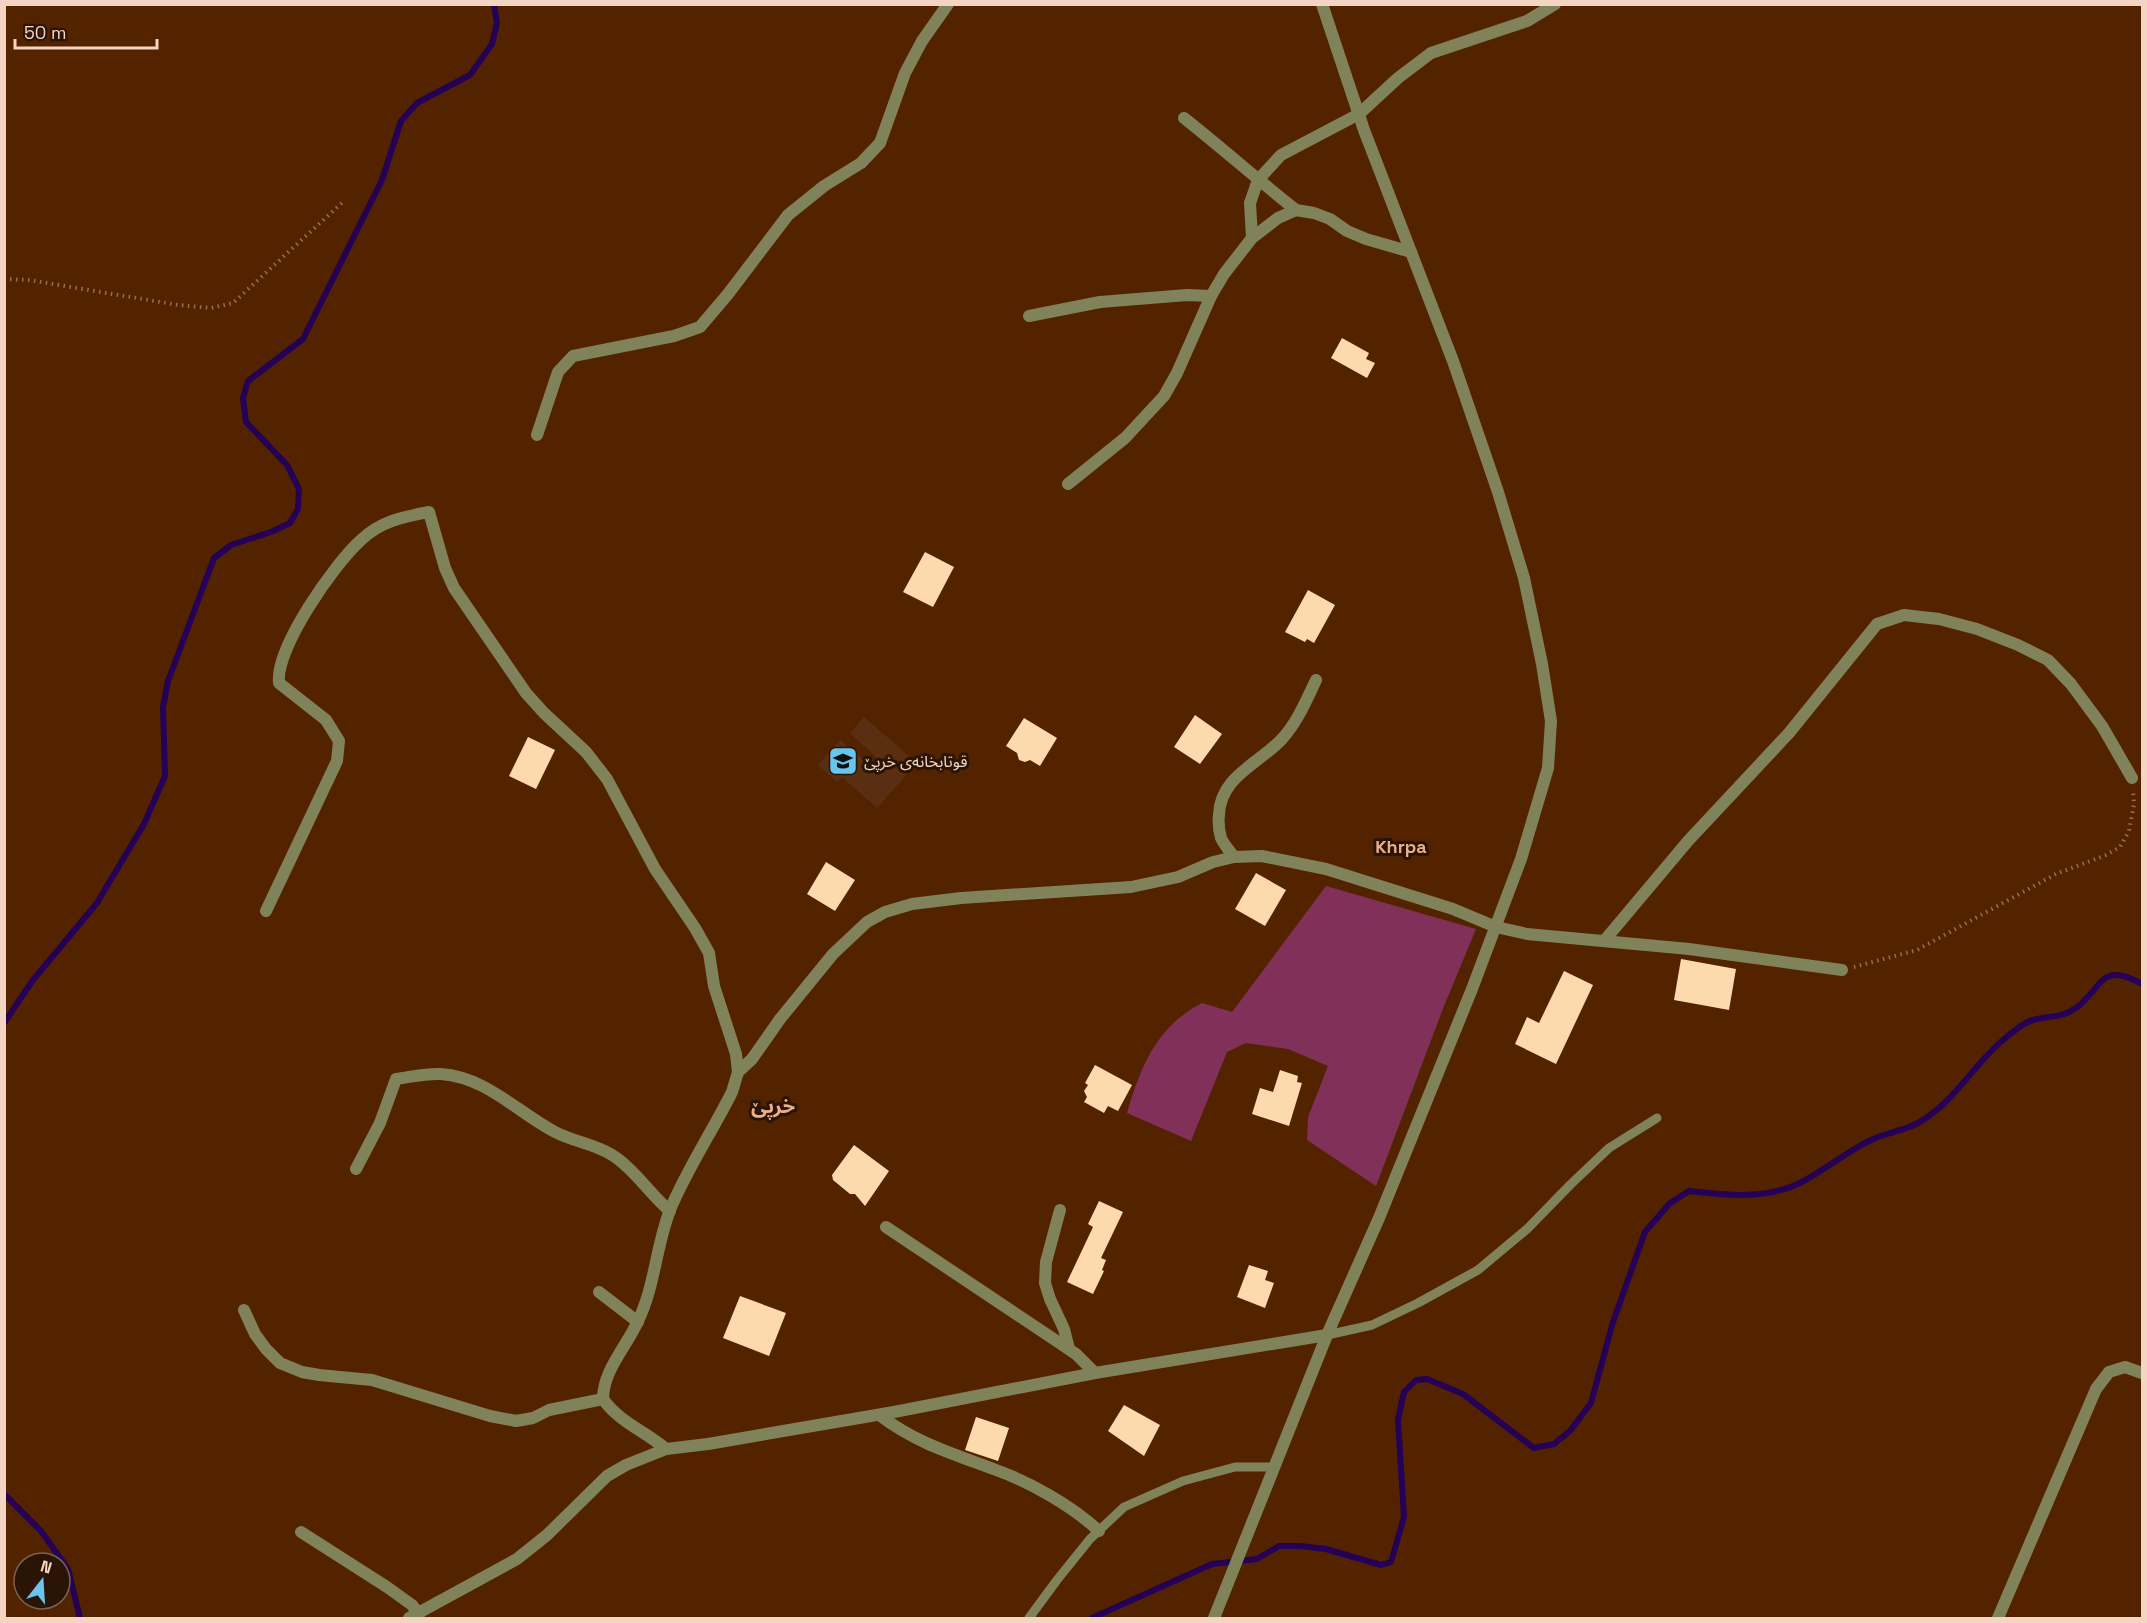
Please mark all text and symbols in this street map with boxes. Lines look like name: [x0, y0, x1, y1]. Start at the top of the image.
scale bar: [15, 12, 158, 50]
text: 50 m: [24, 21, 66, 44]
school or university icon: قوتابخانەی خرپێ: [827, 745, 859, 777]
place label: قوتابخانەی خرپێ: [864, 751, 968, 772]
district label: Khrpa: [1375, 835, 1427, 858]
district label: خرپێ: [751, 1093, 795, 1120]
north arrow: [12, 1551, 72, 1611]
text: N: [38, 1556, 54, 1579]

